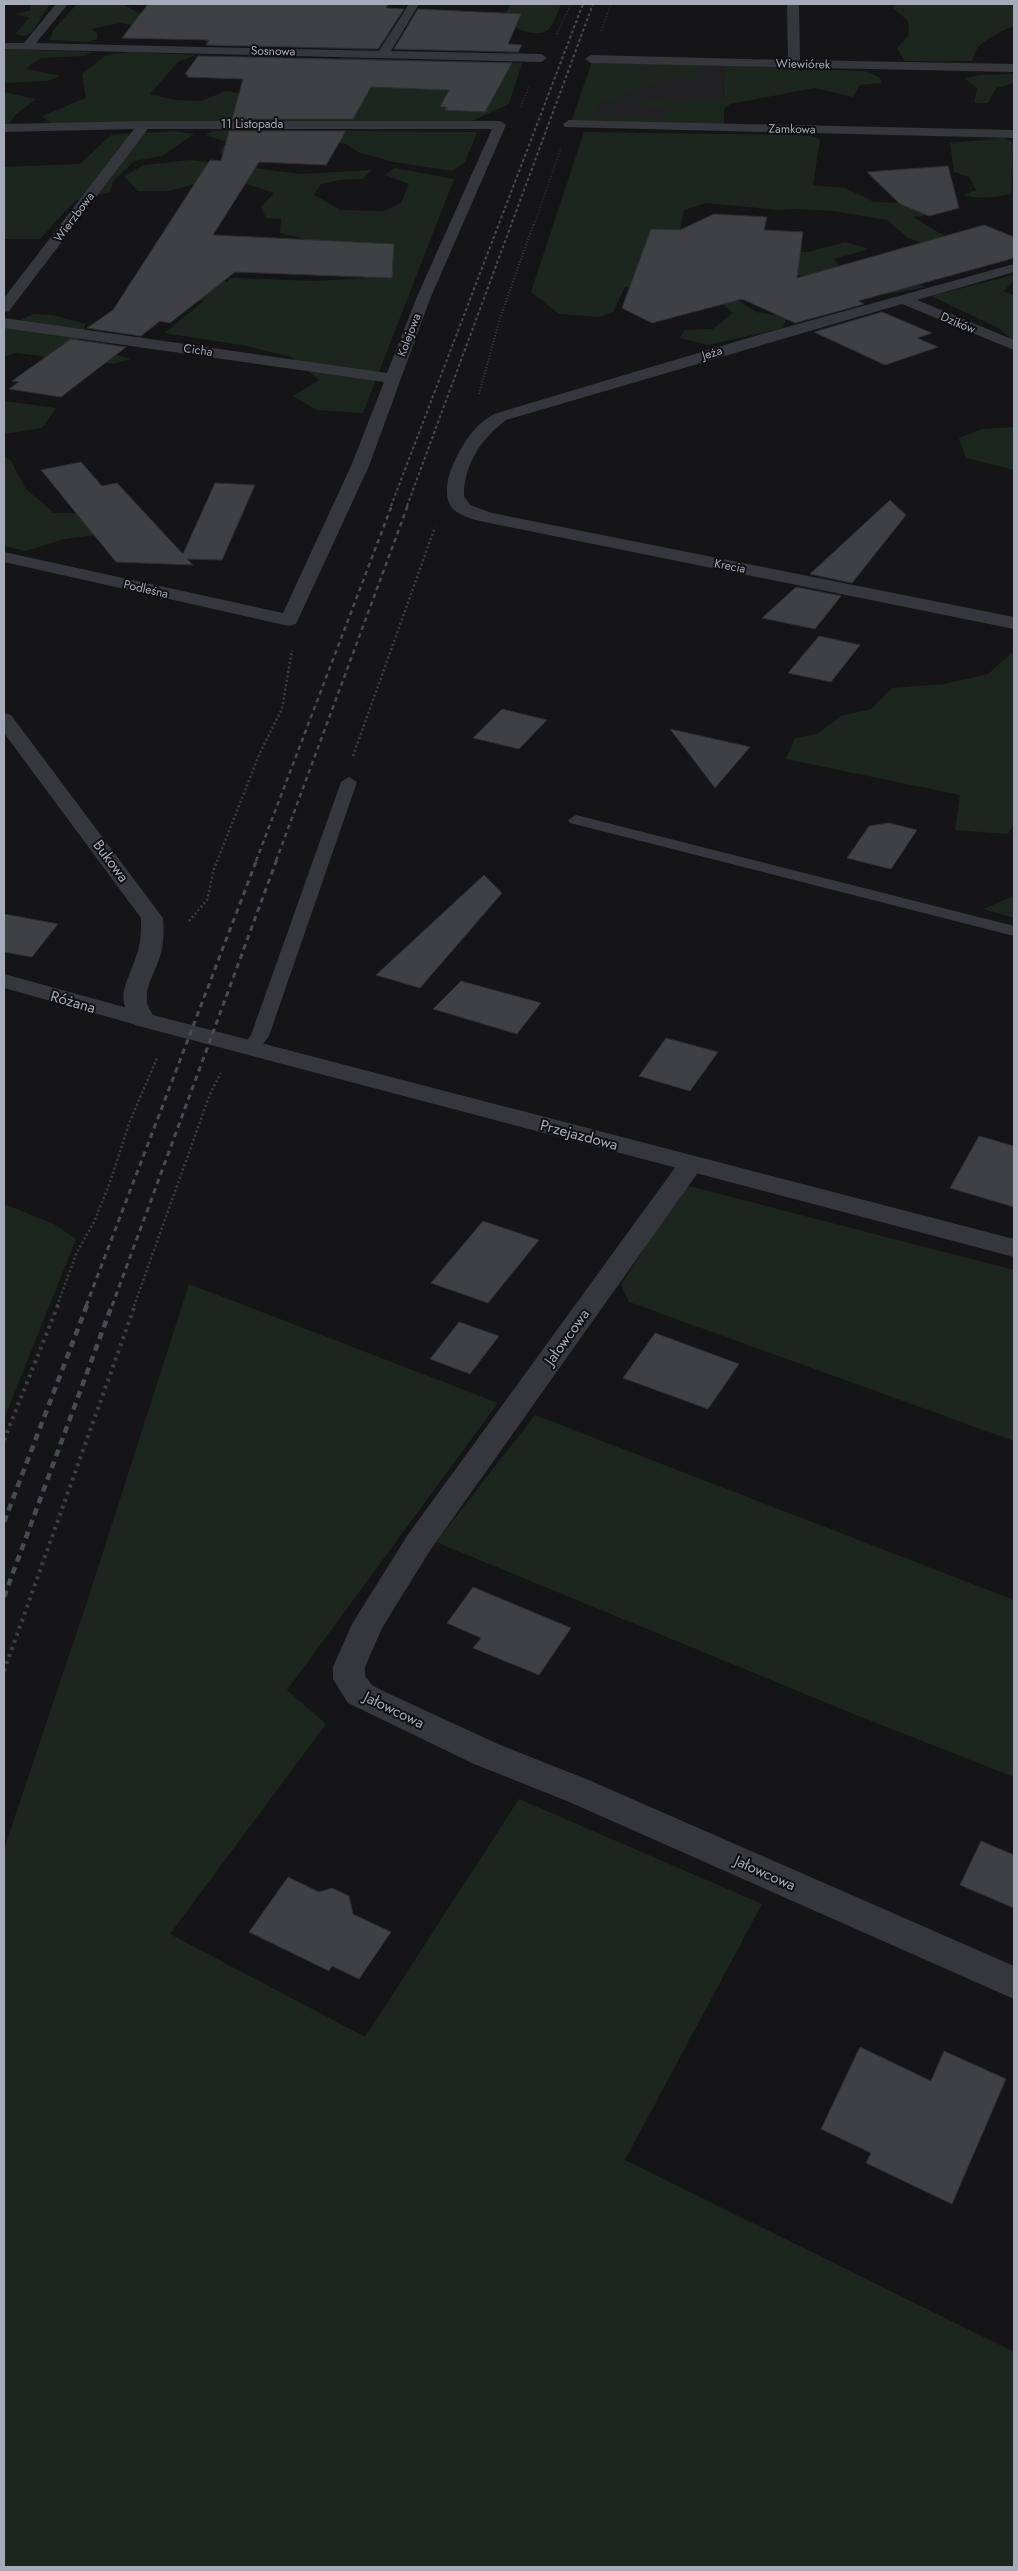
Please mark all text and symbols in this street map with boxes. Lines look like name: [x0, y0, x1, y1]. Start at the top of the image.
street label: Sosnowa: [251, 42, 296, 60]
street label: Wiewiórek: [776, 55, 831, 73]
street label: 11 Listopada: [221, 115, 283, 133]
street label: Zamkowa: [768, 120, 816, 138]
street label: Wierzbowa: [49, 188, 99, 246]
street label: Dzików: [938, 308, 979, 339]
street label: Kolejowa: [392, 310, 426, 359]
street label: Cicha: [182, 339, 214, 361]
street label: Jeża: [698, 341, 725, 365]
street label: Krecia: [713, 554, 747, 578]
street label: Podleśna: [122, 575, 170, 603]
street label: Bukowa: [88, 835, 134, 887]
street label: Różana: [48, 985, 98, 1019]
street label: Przejazdowa: [538, 1114, 620, 1156]
street label: Jałowcowa: [538, 1304, 595, 1371]
street label: Jałowcowa: [358, 1685, 428, 1734]
street label: Jałowcowa: [729, 1849, 799, 1896]

